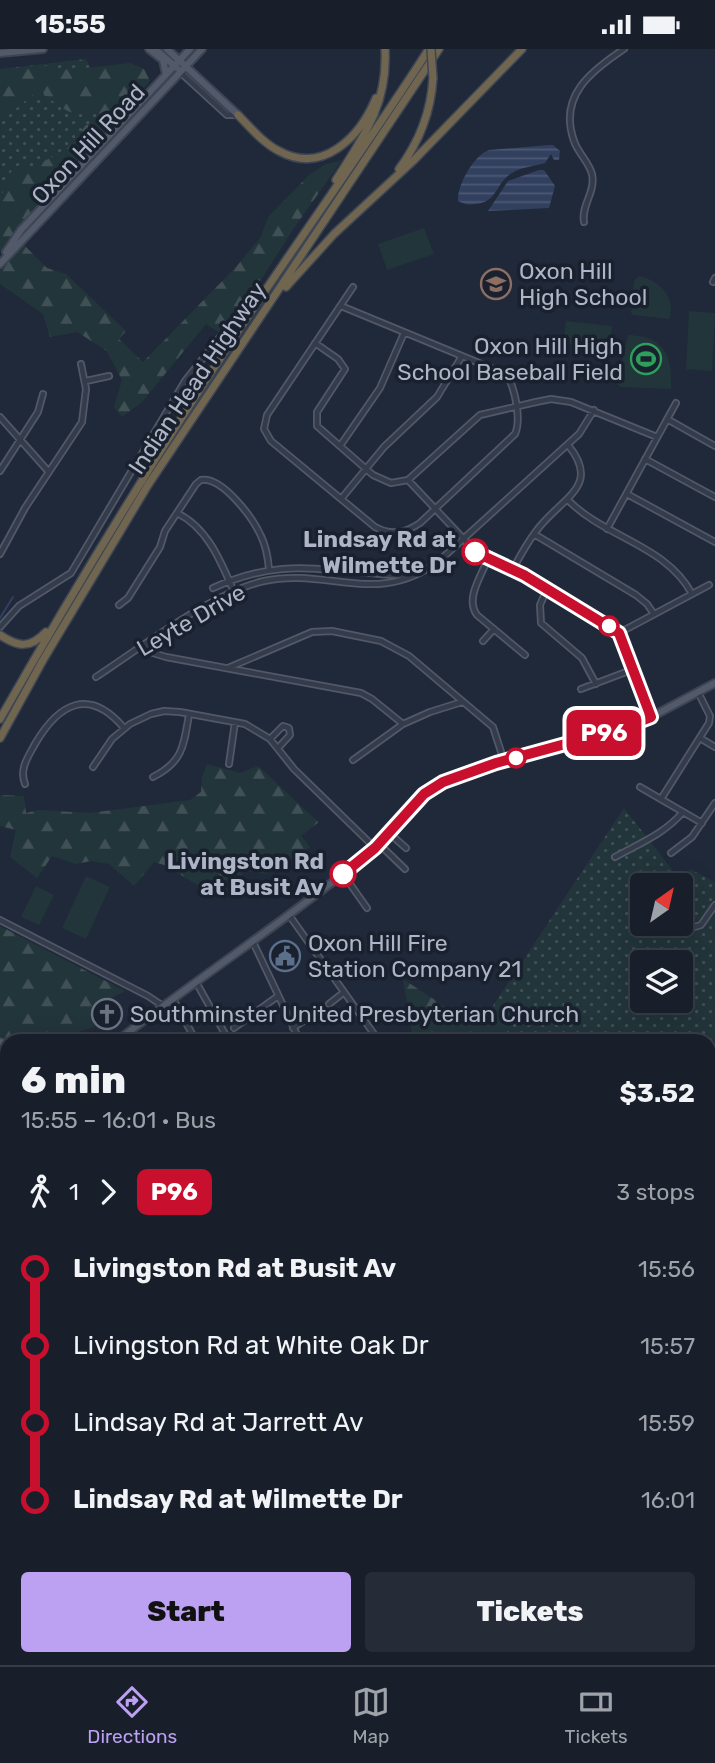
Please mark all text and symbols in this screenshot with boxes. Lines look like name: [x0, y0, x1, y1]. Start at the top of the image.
text: 15:55: [35, 9, 106, 40]
street label: Oxon Hill Road: [25, 78, 151, 210]
place label: Oxon Hill High School: [519, 257, 647, 311]
school or university icon: Oxon Hill High School: [479, 267, 513, 301]
street label: Indian Head Highway: [122, 276, 272, 479]
place label: Oxon Hill High School Baseball Field: [397, 332, 623, 386]
sports icon: Oxon Hill High School Baseball Field: [629, 342, 663, 376]
place label: Lindsay Rd at Wilmette Dr: [303, 525, 457, 579]
marker: Lindsay Rd at Wilmette Dr: [462, 539, 488, 565]
street label: Leyte Drive: [132, 578, 250, 662]
unlabelled marker: [599, 616, 619, 636]
line badge: P96: [564, 710, 644, 756]
text: P96: [580, 719, 628, 747]
unlabelled marker: [506, 748, 526, 768]
place label: Livingston Rd at Busit Av: [167, 847, 324, 901]
marker: Livingston Rd at Busit Av: [330, 861, 356, 887]
north arrow: [630, 873, 693, 936]
map controls: [630, 873, 693, 1013]
place label: Oxon Hill Fire Station Company 21: [308, 929, 521, 983]
public building icon: Oxon Hill Fire Station Company 21: [268, 939, 302, 973]
button: layers: [630, 950, 693, 1013]
church icon: Southminster United Presbyterian Church: [90, 997, 124, 1031]
place label: Southminster United Presbyterian Church: [130, 1000, 579, 1028]
text: 6 min: [21, 1057, 126, 1103]
text: $3.52: [619, 1078, 695, 1109]
text: 15:55 – 16:01 · Bus: [21, 1106, 216, 1134]
icon: walk: [21, 1173, 59, 1211]
icon: forward: [89, 1173, 127, 1211]
text: 1: [69, 1178, 79, 1206]
text: P96: [151, 1178, 198, 1206]
text: 3 stops: [616, 1178, 695, 1206]
text: Livingston Rd at Busit Av: [73, 1253, 396, 1284]
text: 15:56: [638, 1255, 695, 1283]
text: Livingston Rd at White Oak Dr: [73, 1330, 429, 1361]
text: 15:57: [640, 1332, 695, 1360]
text: Lindsay Rd at Jarrett Av: [73, 1407, 364, 1438]
text: 15:59: [638, 1409, 695, 1437]
text: Lindsay Rd at Wilmette Dr: [73, 1484, 403, 1515]
text: 16:01: [641, 1486, 695, 1514]
button: Start: [21, 1572, 351, 1652]
button: Tickets: [365, 1572, 695, 1652]
tab: Directions: [87, 1683, 177, 1748]
tab: Map: [352, 1683, 390, 1748]
tab: Tickets: [565, 1683, 628, 1748]

